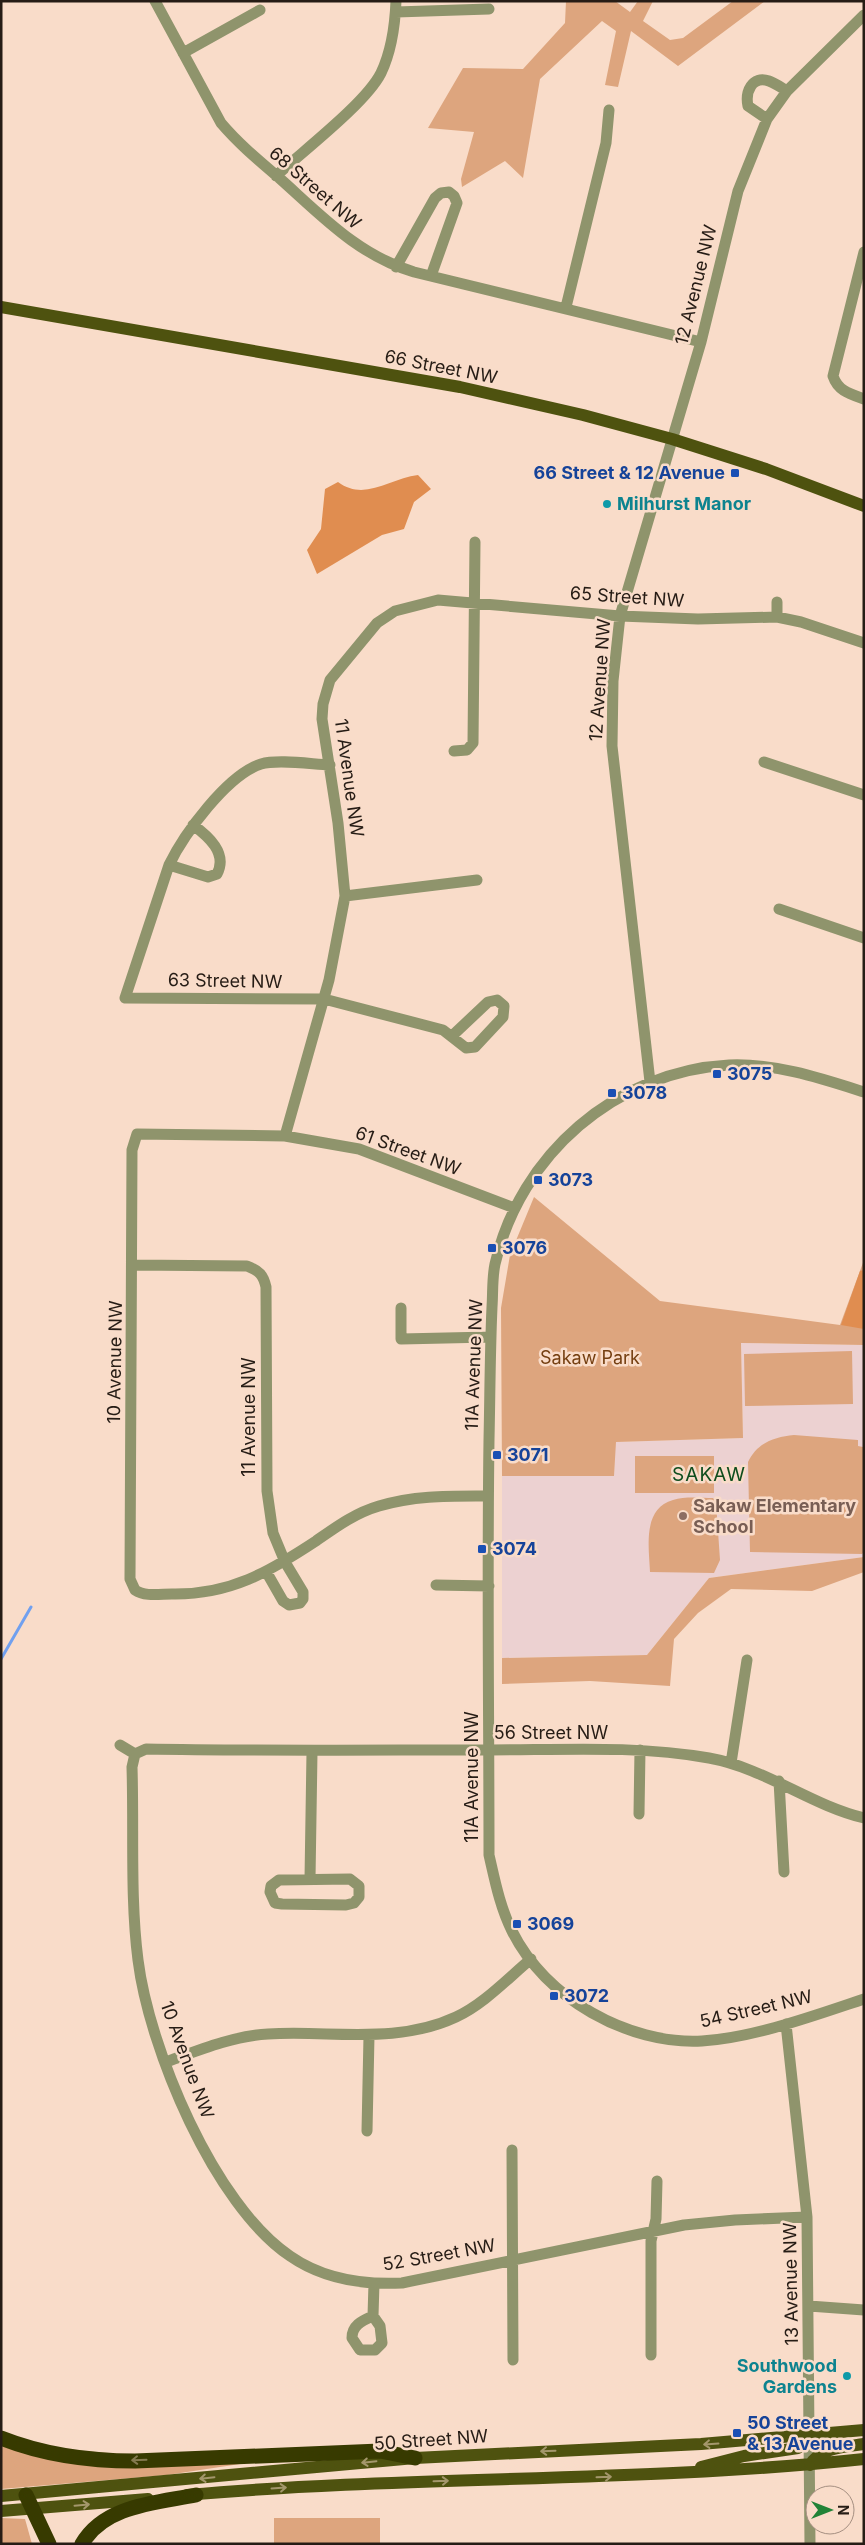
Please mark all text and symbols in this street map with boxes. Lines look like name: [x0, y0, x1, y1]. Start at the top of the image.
street label: 68 Street NW: [265, 142, 366, 233]
street label: 12 Avenue NW: [670, 222, 721, 347]
street label: 66 Street NW: [383, 345, 500, 388]
place label: 66 Street & 12 Avenue: [534, 462, 725, 483]
marker: 66 Street & 12 Avenue: [729, 467, 741, 479]
place label: Milhurst Manor: [617, 493, 751, 514]
marker: Milhurst Manor: [601, 498, 613, 510]
street label: 65 Street NW: [569, 582, 685, 611]
street label: 12 Avenue NW: [585, 618, 614, 742]
street label: 11 Avenue NW: [331, 717, 368, 839]
street label: 63 Street NW: [168, 969, 283, 992]
place label: 3075: [727, 1063, 772, 1084]
marker: 3075: [711, 1068, 723, 1080]
place label: 3078: [622, 1082, 667, 1103]
marker: 3078: [606, 1087, 618, 1099]
street label: 61 Street NW: [353, 1122, 464, 1179]
place label: 3073: [548, 1169, 593, 1190]
marker: 3073: [532, 1174, 544, 1186]
place label: 3076: [502, 1237, 547, 1258]
marker: 3076: [486, 1242, 498, 1254]
street label: 11A Avenue NW: [461, 1299, 486, 1431]
street label: 10 Avenue NW: [103, 1300, 126, 1424]
park label: Sakaw Park: [540, 1347, 640, 1368]
street label: 11 Avenue NW: [238, 1357, 259, 1477]
place label: 3071: [507, 1444, 549, 1465]
marker: 3071: [491, 1449, 503, 1461]
district label: SAKAW: [672, 1463, 746, 1486]
place label: Sakaw Elementary School: [693, 1495, 856, 1537]
marker: Sakaw Elementary School: [677, 1510, 689, 1522]
place label: 3074: [492, 1538, 537, 1559]
marker: 3074: [476, 1543, 488, 1555]
street label: 11A Avenue NW: [461, 1711, 482, 1843]
street label: 56 Street NW: [494, 1722, 608, 1743]
place label: 3069: [527, 1913, 574, 1934]
marker: 3069: [511, 1918, 523, 1930]
place label: 3072: [564, 1985, 609, 2006]
street label: 54 Street NW: [698, 1985, 814, 2032]
marker: 3072: [548, 1990, 560, 2002]
street label: 10 Avenue NW: [157, 1998, 219, 2122]
street label: 13 Avenue NW: [779, 2222, 802, 2346]
street label: 52 Street NW: [381, 2234, 497, 2275]
place label: Southwood Gardens: [737, 2355, 837, 2397]
marker: Southwood Gardens: [841, 2370, 853, 2382]
place label: 50 Street & 13 Avenue: [747, 2412, 854, 2454]
street label: 50 Street NW: [373, 2425, 489, 2454]
marker: 50 Street & 13 Avenue: [731, 2427, 743, 2439]
one-way arrow: [703, 2439, 719, 2448]
one-way arrow: [541, 2446, 557, 2455]
one-way arrow: [132, 2456, 148, 2465]
one-way arrow: [361, 2458, 377, 2467]
one-way arrow: [595, 2472, 611, 2481]
one-way arrow: [199, 2473, 215, 2483]
one-way arrow: [433, 2477, 449, 2486]
one-way arrow: [271, 2484, 287, 2493]
north arrow: [805, 2485, 855, 2535]
one-way arrow: [74, 2500, 90, 2510]
text: N: [835, 2505, 852, 2515]

